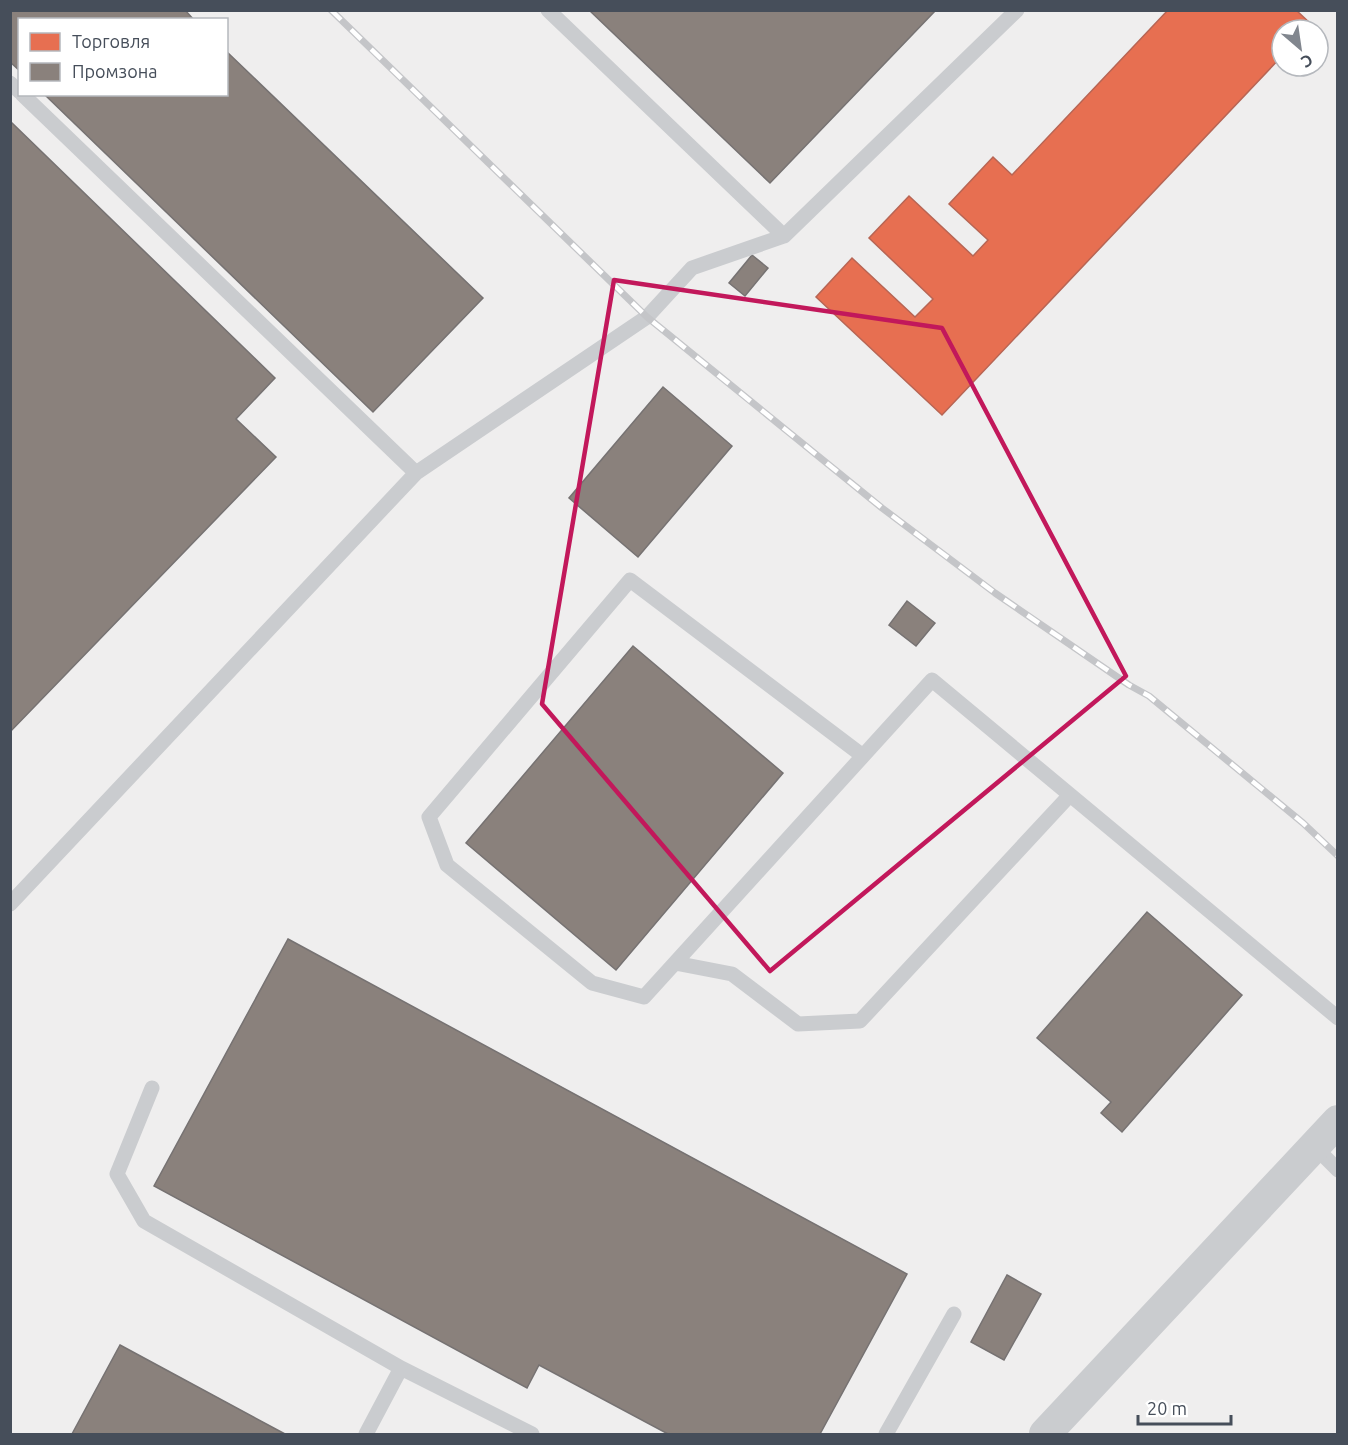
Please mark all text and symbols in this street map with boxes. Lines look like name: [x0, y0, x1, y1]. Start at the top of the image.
legend: [18, 18, 228, 96]
north arrow: [1270, 18, 1330, 78]
text: Торговля: [72, 31, 150, 51]
text: С: [1298, 51, 1316, 71]
text: Промзона: [72, 61, 157, 81]
scale bar: [1138, 1388, 1231, 1426]
text: 20 m: [1147, 1398, 1187, 1418]

